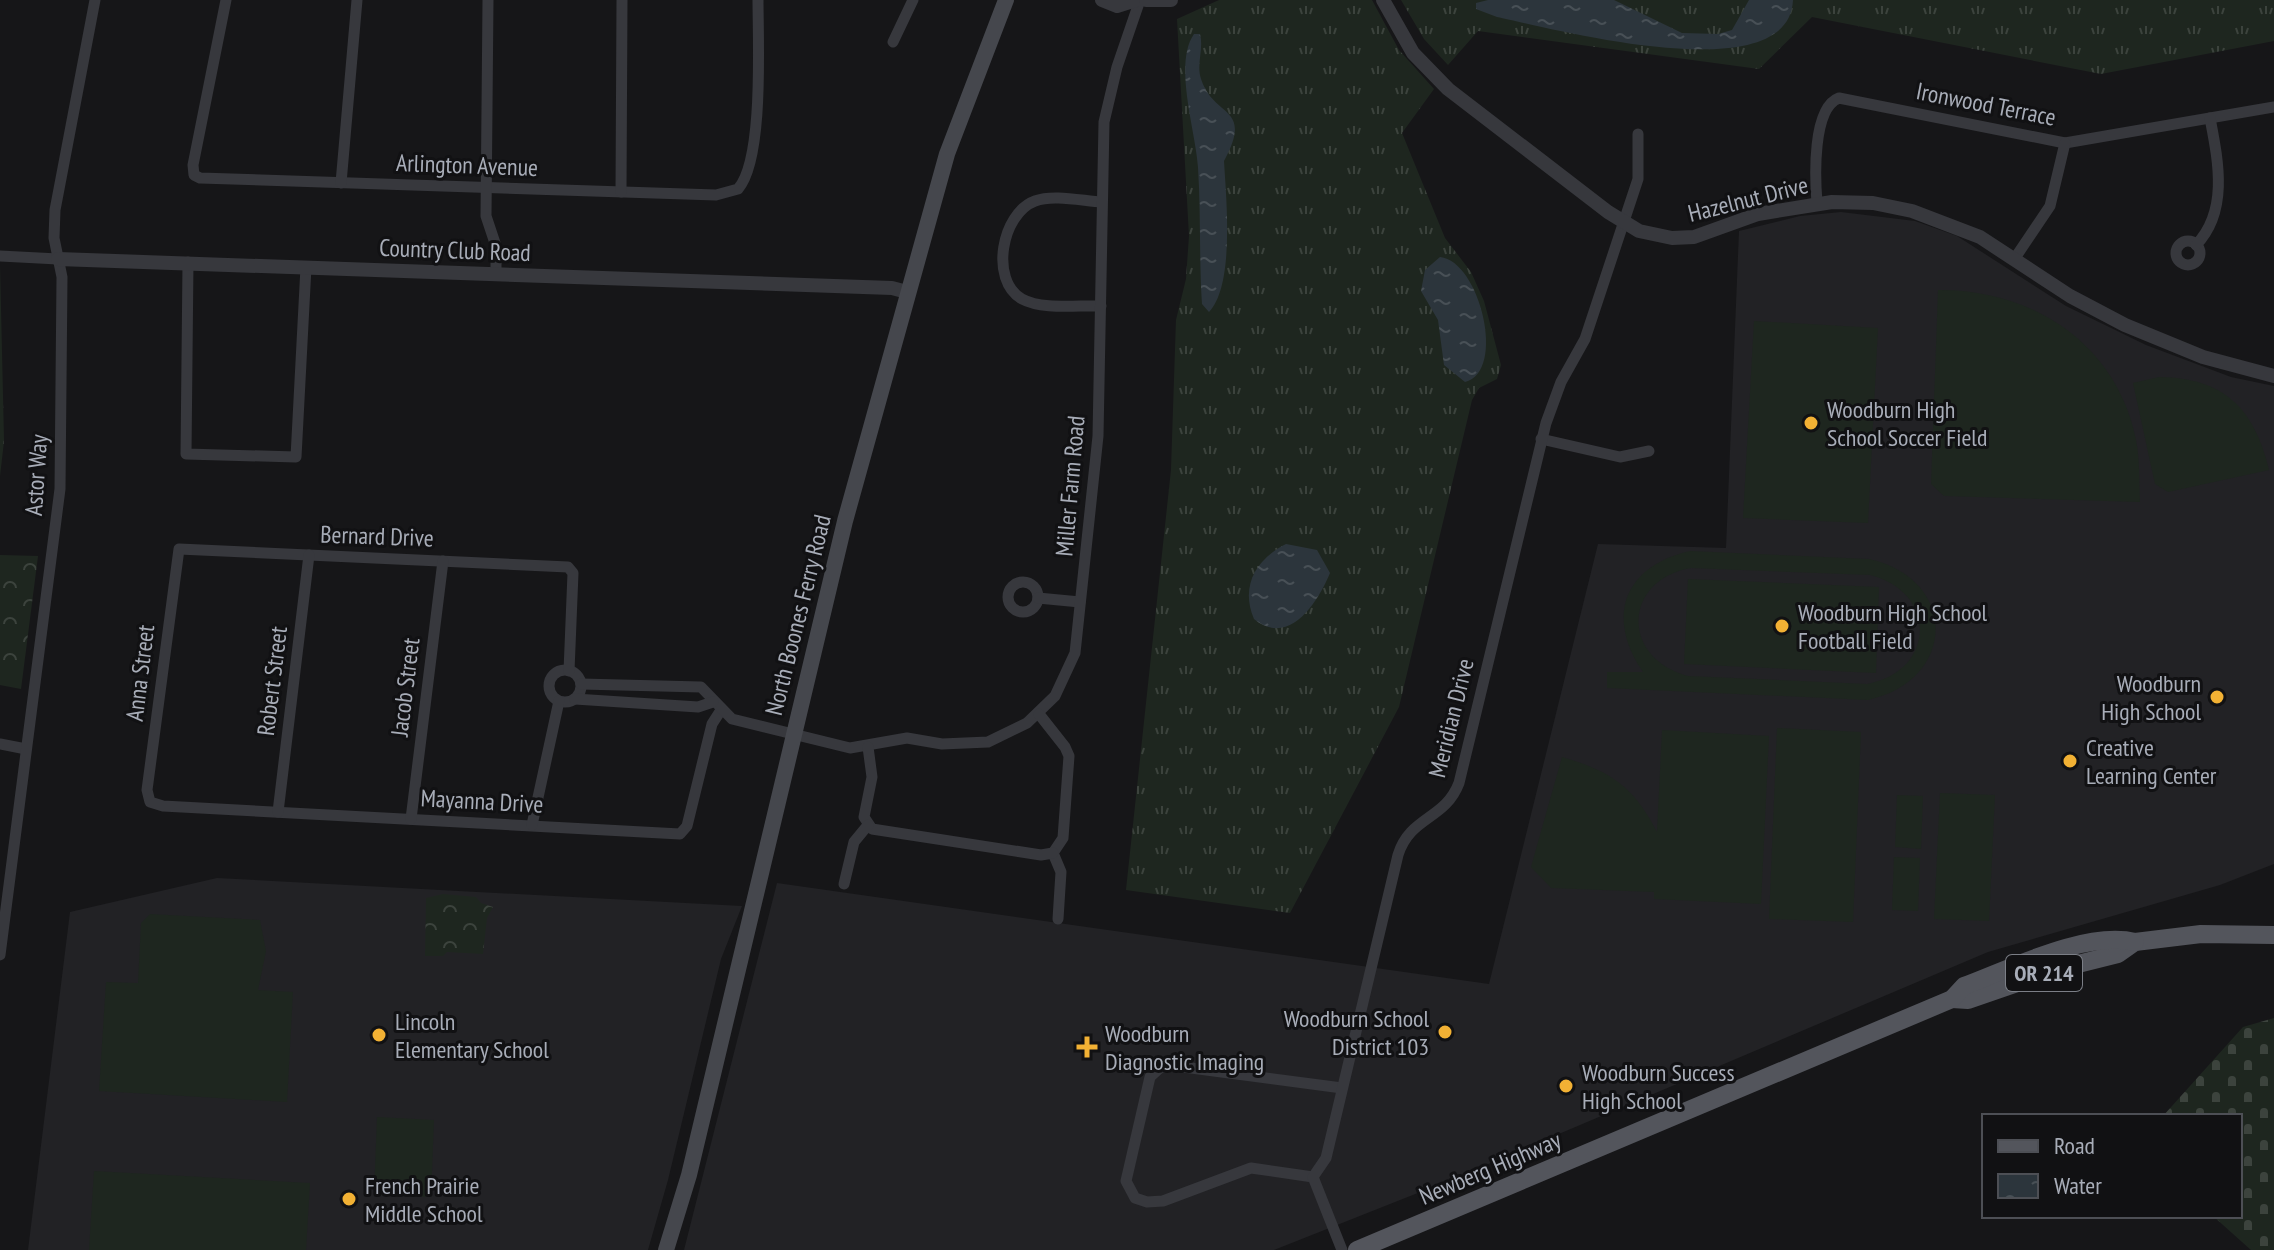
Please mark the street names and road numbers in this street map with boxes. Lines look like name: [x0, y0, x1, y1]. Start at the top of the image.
street label: Ironwood Terrace: [1914, 75, 2058, 133]
street label: Arlington Avenue: [395, 147, 539, 183]
street label: Hazelnut Drive: [1685, 169, 1811, 229]
street label: Country Club Road: [379, 232, 531, 268]
street label: Miller Farm Road: [1048, 414, 1092, 558]
street label: Astor Way: [18, 433, 54, 517]
street label: North Boones Ferry Road: [758, 511, 838, 719]
street label: Bernard Drive: [320, 519, 434, 553]
street label: Anna Street: [119, 623, 161, 723]
street label: Robert Street: [250, 624, 294, 737]
street label: Jacob Street: [383, 636, 426, 739]
street label: Meridian Drive: [1421, 655, 1481, 781]
street label: Mayanna Drive: [420, 782, 544, 820]
road number: OR 214: [2006, 955, 2082, 991]
street label: Newberg Highway: [1414, 1124, 1566, 1212]

